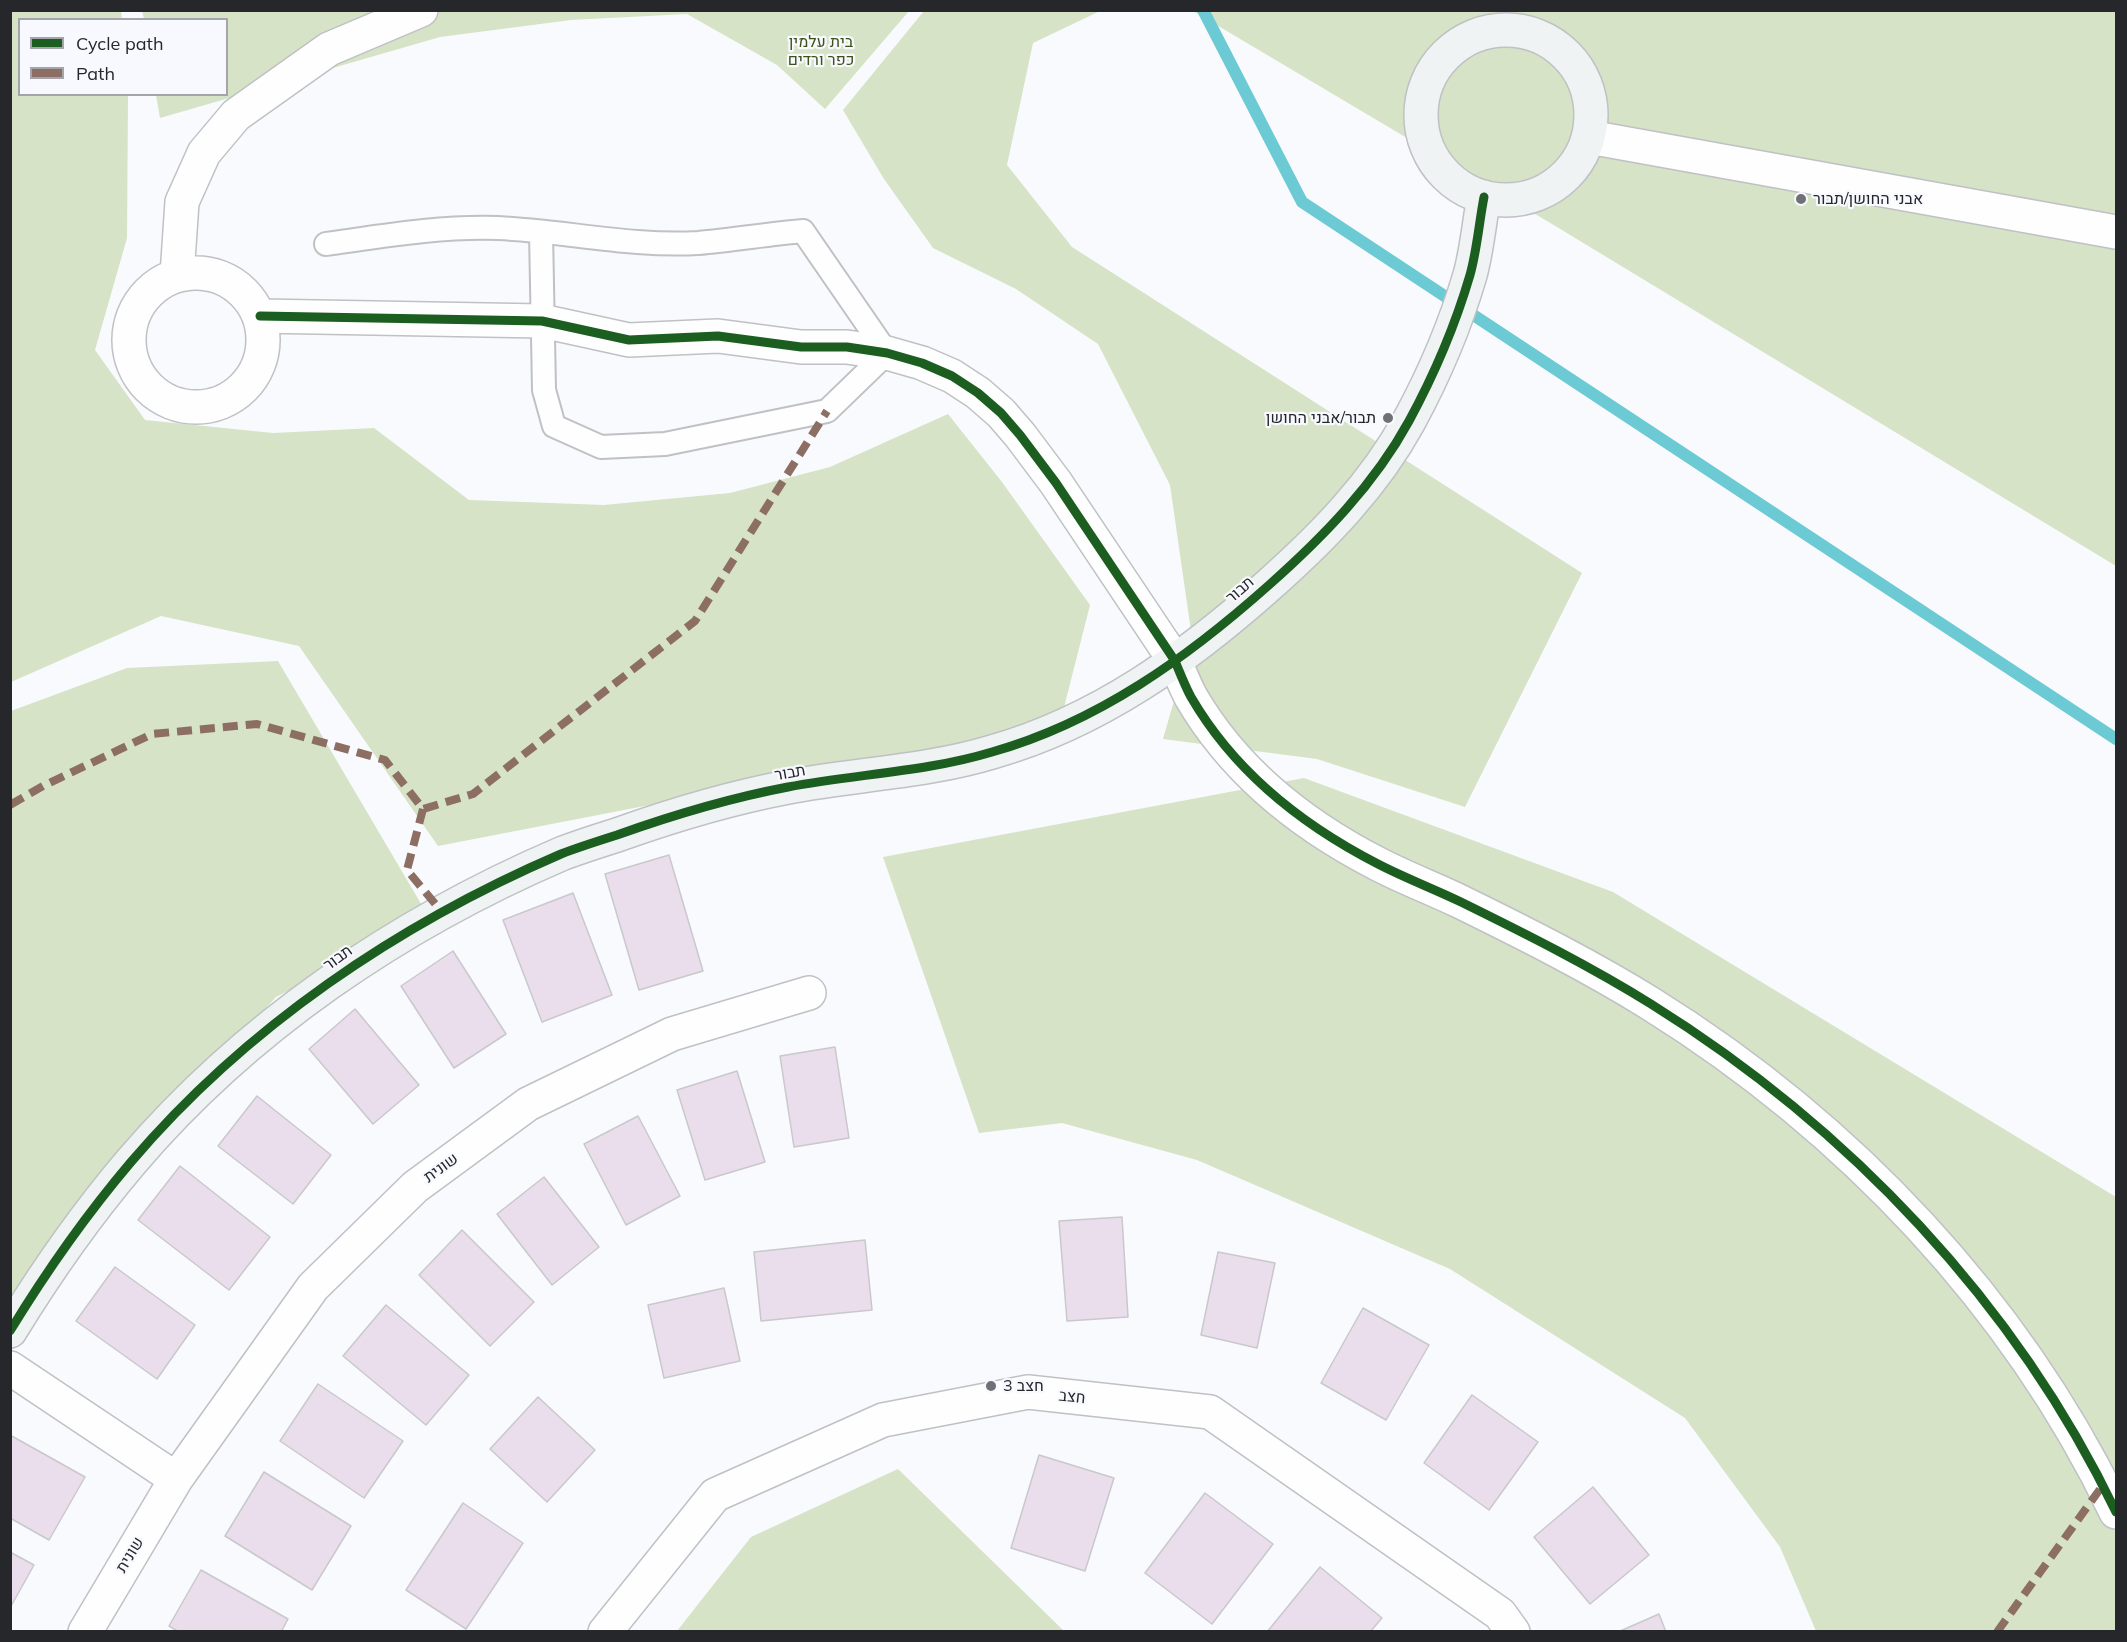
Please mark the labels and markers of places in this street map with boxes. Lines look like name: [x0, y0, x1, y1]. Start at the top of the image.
place label: אבני החושן/תבור: [1813, 189, 1923, 209]
marker: אבני החושן/תבור: [1794, 192, 1808, 206]
place label: תבור/אבני החושן: [1266, 408, 1376, 428]
marker: תבור/אבני החושן: [1381, 411, 1395, 425]
place label: חצב 3: [1003, 1376, 1044, 1396]
marker: חצב 3: [984, 1379, 998, 1393]

